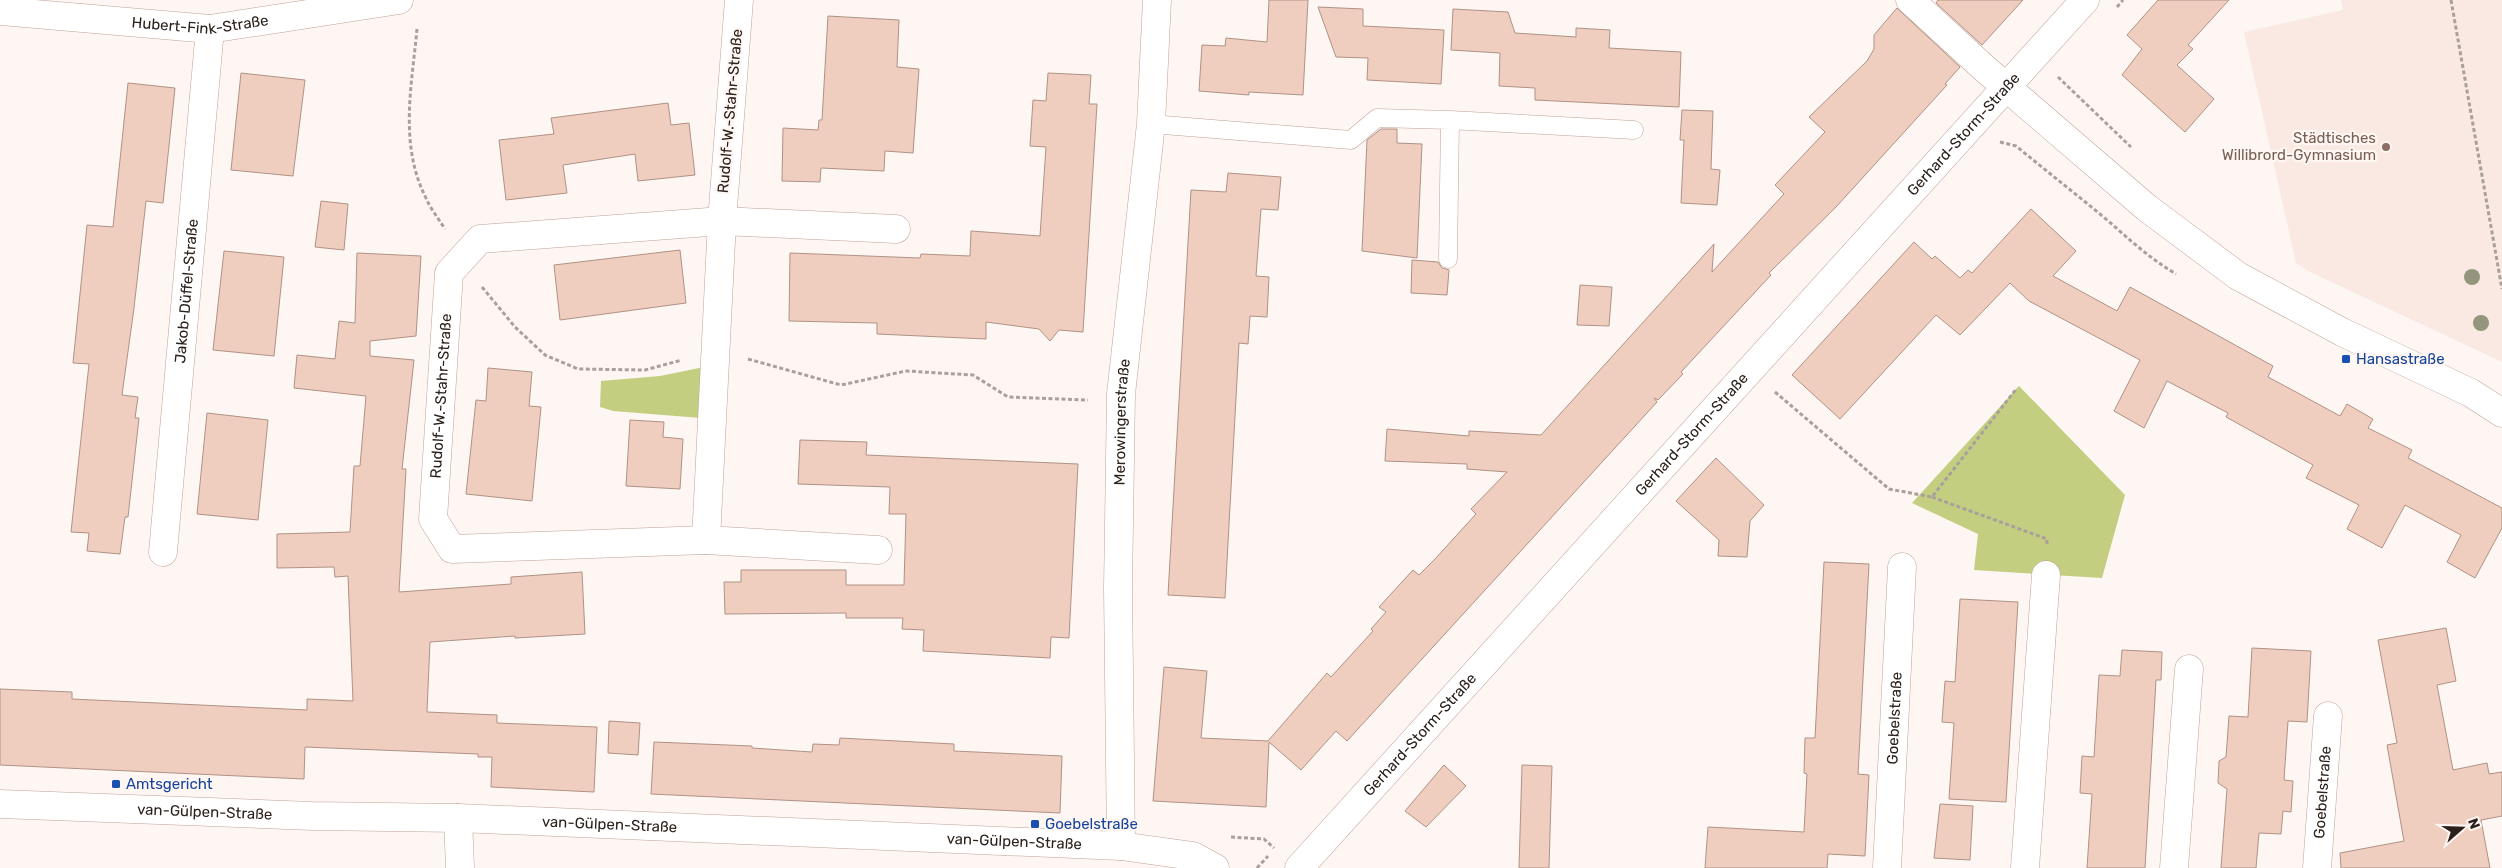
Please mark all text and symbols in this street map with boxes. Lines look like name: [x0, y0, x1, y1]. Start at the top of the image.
street label: Hubert-Fink-Straße: [131, 11, 270, 38]
street label: Rudolf-W.-Stahr-Straße: [714, 28, 746, 194]
street label: Gerhard-Storm-Straße: [1903, 69, 2024, 199]
place label: Städtisches Willibrord-Gymnasium: [2222, 129, 2376, 164]
marker: Städtisches Willibrord-Gymnasium: [2380, 141, 2392, 153]
street label: Jakob-Düffel-Straße: [171, 218, 202, 364]
street label: Rudolf-W.-Stahr-Straße: [427, 313, 455, 479]
place label: Hansastraße: [2356, 350, 2445, 368]
marker: Hansastraße: [2340, 353, 2352, 365]
street label: Merowingerstraße: [1111, 358, 1134, 486]
street label: Gerhard-Storm-Straße: [1631, 369, 1752, 500]
street label: Gerhard-Storm-Straße: [1360, 669, 1480, 800]
street label: Goebelstraße: [1883, 671, 1906, 765]
street label: Goebelstraße: [2310, 745, 2335, 839]
place label: Amtsgericht: [126, 775, 213, 793]
marker: Amtsgericht: [110, 778, 122, 790]
street label: van-Gülpen-Straße: [137, 800, 273, 823]
north arrow: [2437, 803, 2487, 853]
street label: van-Gülpen-Straße: [542, 813, 678, 836]
place label: Goebelstraße: [1045, 815, 1138, 833]
text: N: [2464, 816, 2483, 831]
marker: Goebelstraße: [1029, 818, 1041, 830]
street label: van-Gülpen-Straße: [946, 830, 1082, 853]

